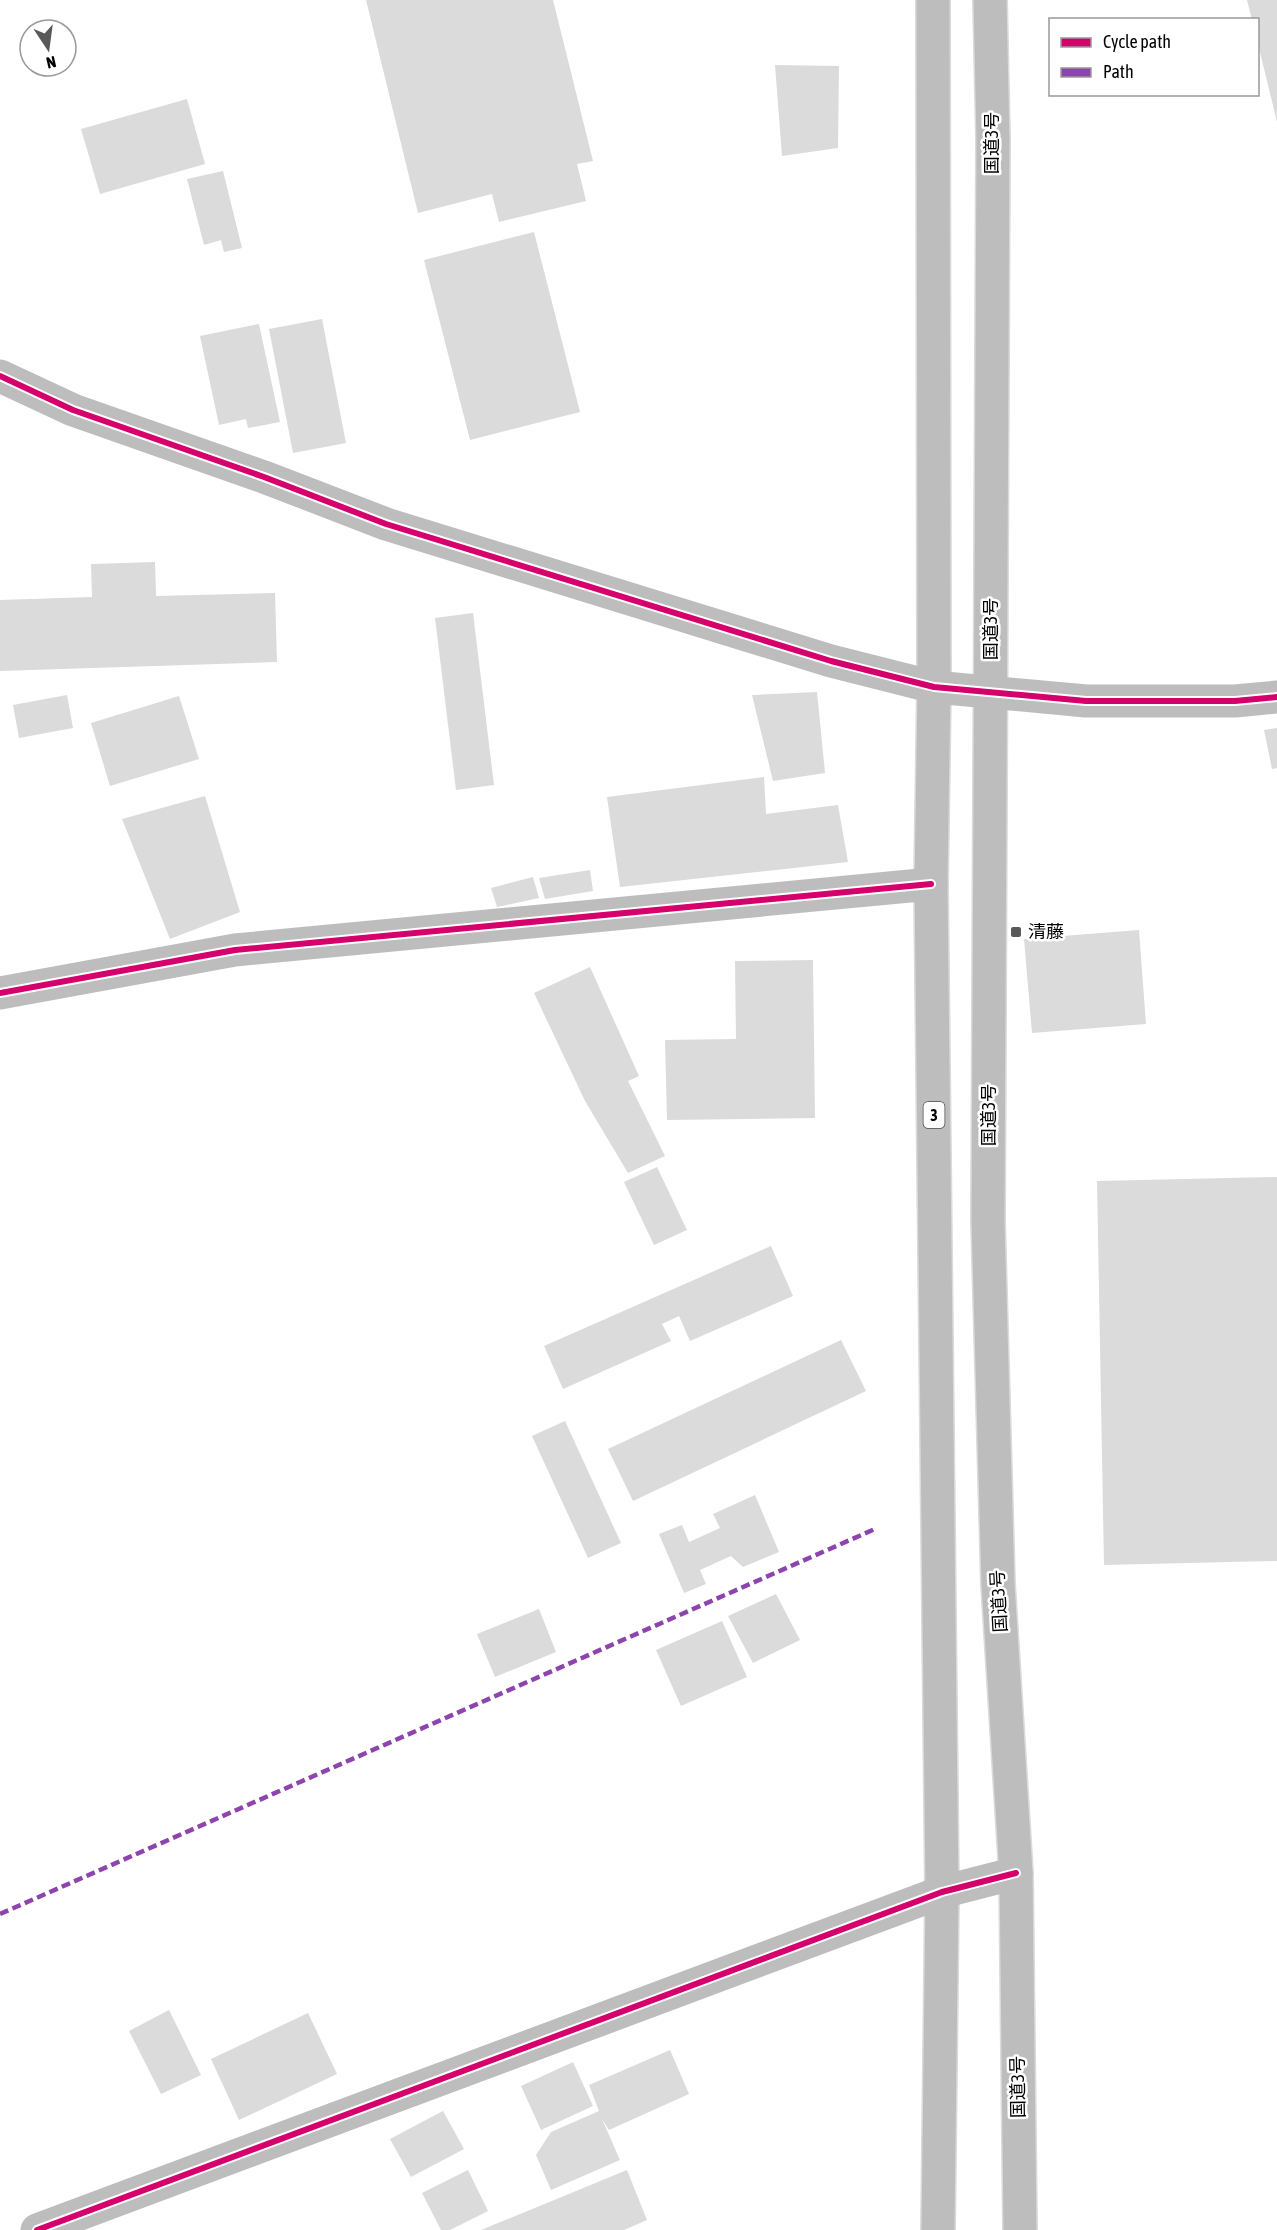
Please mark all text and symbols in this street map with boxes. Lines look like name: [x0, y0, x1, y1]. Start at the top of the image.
north arrow: [18, 18, 78, 78]
legend: [1049, 18, 1259, 96]
text: Cycle path: [1103, 31, 1171, 52]
text: N: [45, 53, 58, 72]
text: Path: [1103, 61, 1134, 82]
street label: 国道3号: [981, 112, 1002, 174]
street label: 国道3号: [980, 598, 1001, 660]
place label: 清藤: [1028, 921, 1064, 942]
marker: 清藤: [1009, 925, 1023, 939]
street label: 国道3号: [978, 1084, 999, 1146]
road number: 3: [924, 1102, 944, 1128]
street label: 国道3号: [986, 1569, 1011, 1633]
street label: 国道3号: [1006, 2056, 1029, 2118]

